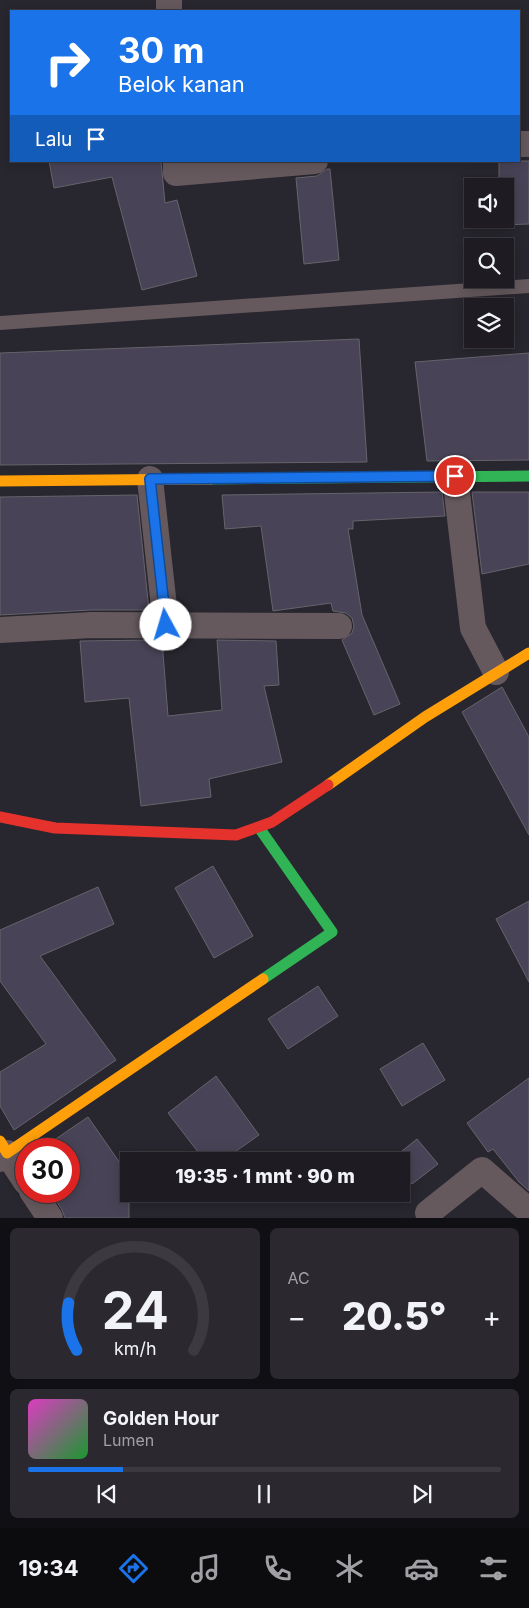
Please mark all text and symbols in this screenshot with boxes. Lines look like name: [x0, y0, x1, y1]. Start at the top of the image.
text: 30 m: [118, 29, 204, 71]
icon: right: [35, 30, 100, 95]
text: Belok kanan: [118, 71, 245, 97]
icon: arrive: [82, 125, 110, 153]
text: Lalu: [35, 128, 72, 151]
map controls: [464, 178, 514, 348]
button: sound: [464, 178, 514, 228]
button: search: [464, 238, 514, 288]
button: layers: [464, 298, 514, 348]
pin: [434, 455, 476, 497]
icon: arrive: [441, 462, 469, 490]
position arrow: [139, 598, 191, 650]
speed limit sign: 30: [15, 1138, 80, 1203]
text: 19:35 · 1 mnt · 90 m: [175, 1165, 355, 1188]
text: AC: [288, 1268, 310, 1288]
text: 24: [101, 1279, 168, 1342]
text: 20.5°: [342, 1293, 447, 1339]
text: −: [288, 1300, 306, 1334]
text: +: [482, 1300, 501, 1334]
text: km/h: [114, 1338, 156, 1359]
text: Golden Hour: [103, 1407, 219, 1430]
text: Lumen: [103, 1430, 154, 1450]
icon: previous: [93, 1480, 121, 1508]
icon: pause: [250, 1480, 278, 1508]
icon: next: [408, 1480, 436, 1508]
icon: directions: [116, 1551, 151, 1586]
icon: music: [188, 1551, 223, 1586]
icon: phone: [260, 1551, 295, 1586]
icon: climate: [332, 1551, 367, 1586]
icon: car: [404, 1551, 439, 1586]
icon: filters: [476, 1551, 511, 1586]
text: 19:34: [18, 1555, 79, 1581]

